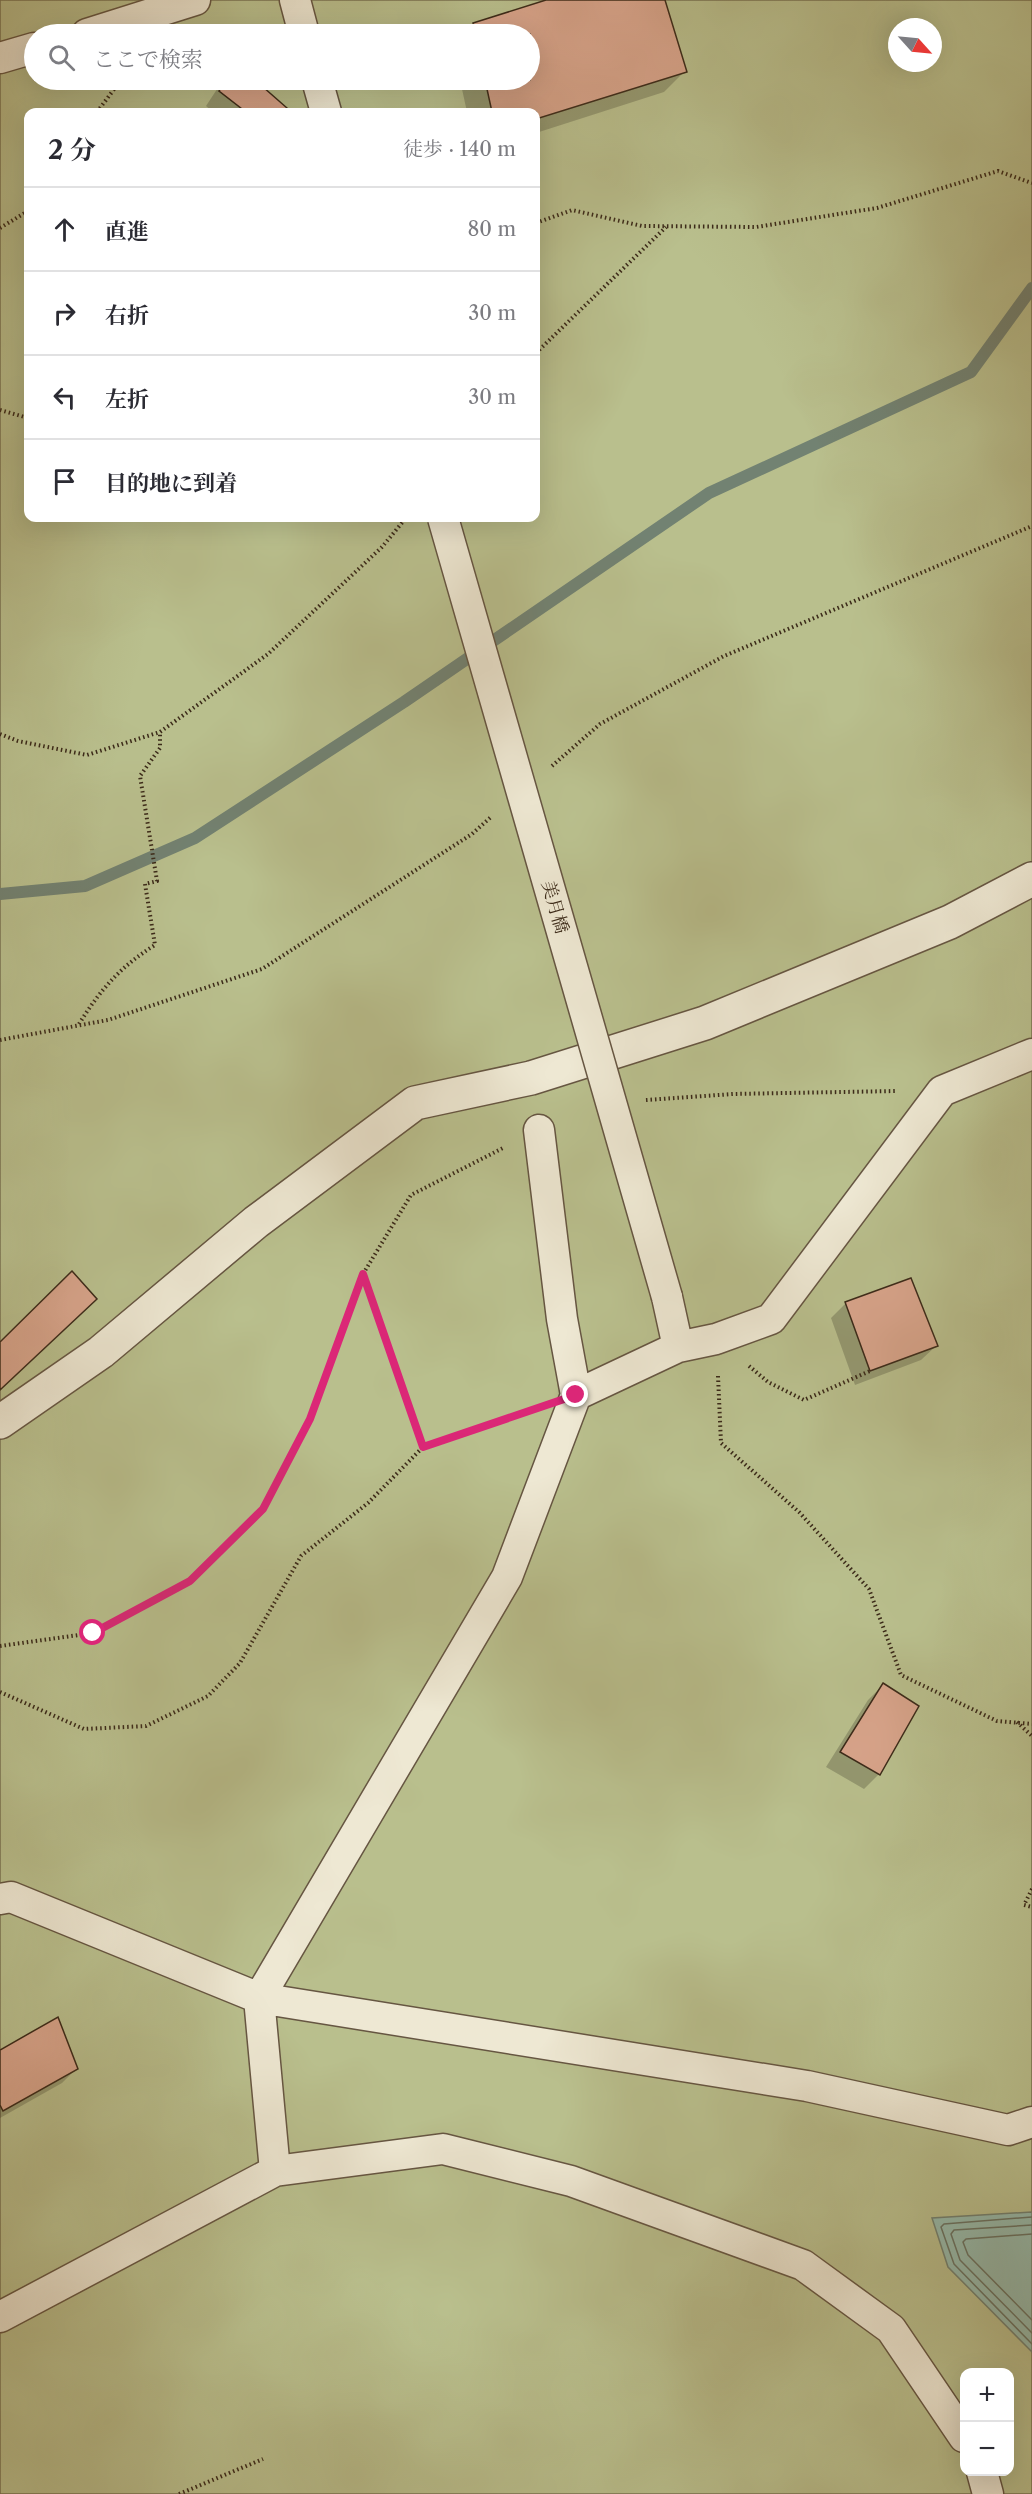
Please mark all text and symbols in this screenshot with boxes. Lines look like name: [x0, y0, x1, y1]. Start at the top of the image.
north arrow: [888, 18, 942, 72]
search box: [24, 24, 540, 90]
icon: search: [45, 41, 78, 74]
text: ここで検索: [93, 46, 203, 73]
text: 2 分: [48, 134, 96, 166]
text: 徒歩 · 140 m: [403, 137, 516, 161]
icon: ahead: [48, 213, 81, 246]
text: 80 m: [468, 217, 516, 241]
text: 直進: [105, 218, 149, 245]
icon: right: [48, 297, 81, 330]
text: 30 m: [468, 301, 516, 325]
text: 右折: [105, 302, 149, 329]
icon: left: [48, 381, 81, 414]
text: 30 m: [468, 385, 516, 409]
text: 左折: [105, 386, 149, 413]
icon: arrive: [48, 465, 81, 498]
text: 目的地に到着: [105, 470, 237, 497]
street label: 美月橋: [537, 878, 573, 936]
route end: [562, 1381, 588, 1407]
route start: [79, 1619, 105, 1645]
map controls: [960, 2368, 1014, 2476]
button: +: [960, 2368, 1014, 2422]
button: −: [960, 2422, 1014, 2476]

